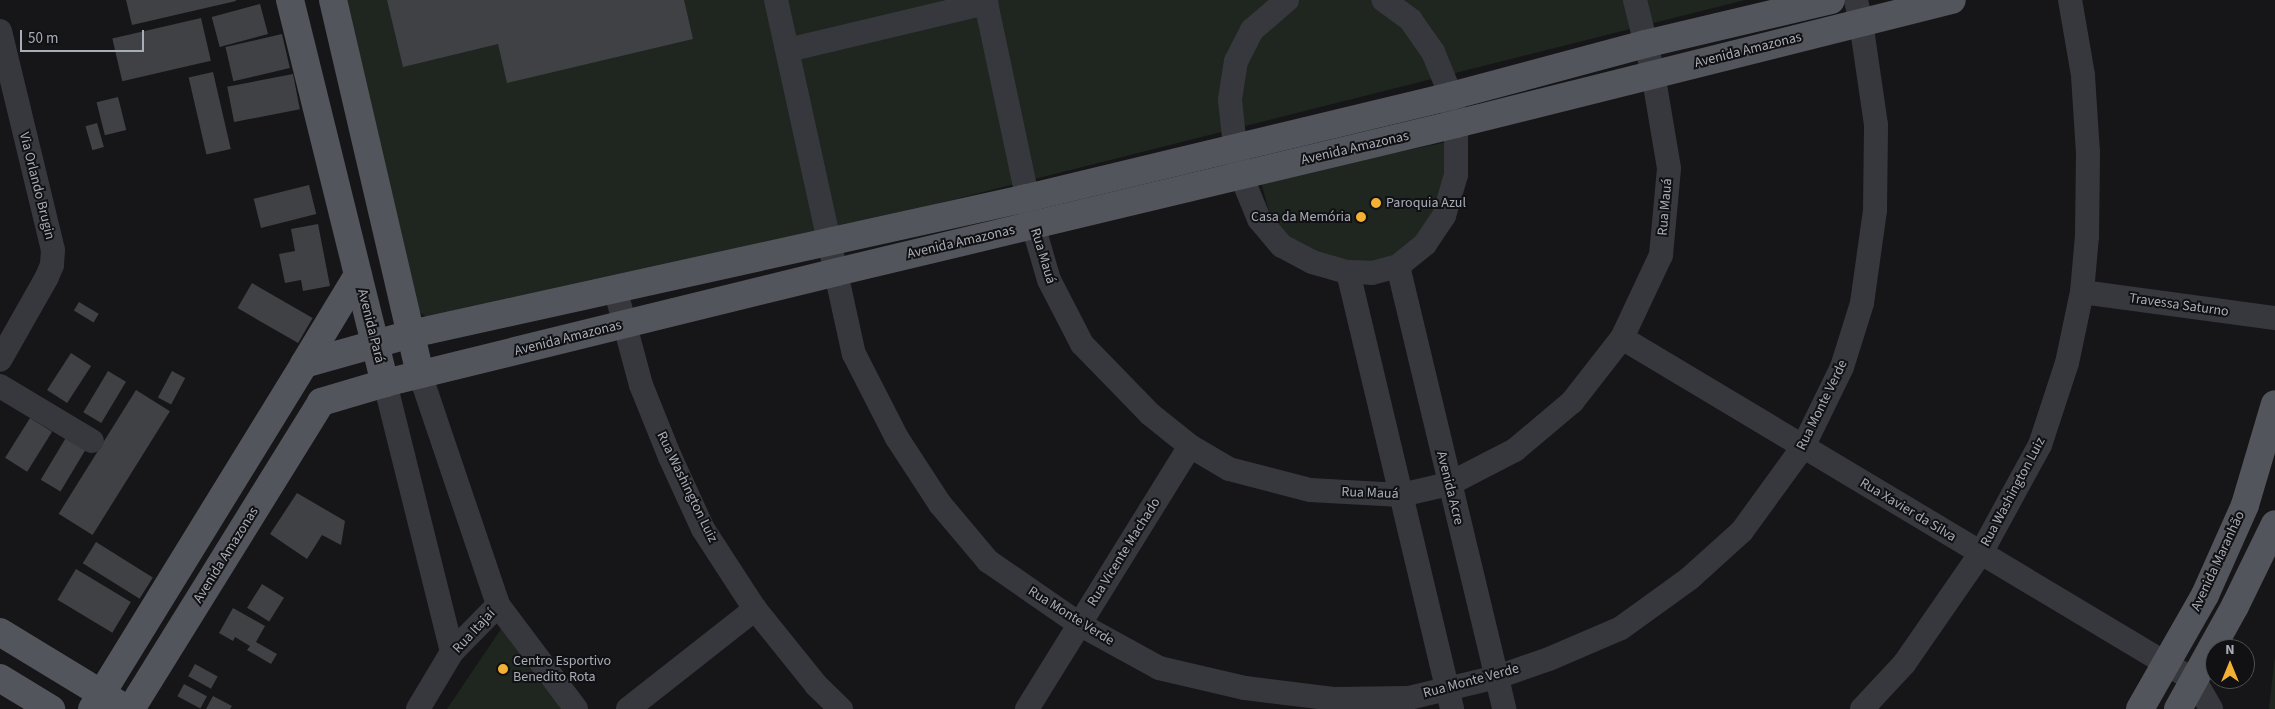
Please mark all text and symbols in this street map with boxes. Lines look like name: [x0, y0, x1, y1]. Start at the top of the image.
scale bar: [22, 20, 146, 52]
text: 50 m: [28, 28, 58, 49]
street label: Avenida Amazonas: [1693, 29, 1803, 71]
street label: Avenida Amazonas: [1300, 127, 1410, 169]
street label: Via Orlando Brugin: [16, 131, 58, 241]
street label: Rua Mauá: [1654, 178, 1676, 236]
place label: Paroquia Azul: [1386, 195, 1466, 211]
marker: Paroquia Azul: [1370, 197, 1382, 209]
place label: Casa da Memória: [1251, 209, 1351, 225]
marker: Casa da Memória: [1355, 211, 1367, 223]
street label: Avenida Amazonas: [906, 221, 1016, 263]
street label: Rua Mauá: [1027, 226, 1059, 286]
street label: Avenida Pará: [354, 287, 388, 365]
street label: Travessa Saturno: [2128, 290, 2230, 320]
street label: Avenida Amazonas: [513, 317, 623, 359]
street label: Rua Monte Verde: [1793, 357, 1851, 453]
street label: Rua Washington Luiz: [653, 429, 721, 545]
street label: Rua Washington Luiz: [1977, 435, 2049, 549]
street label: Avenida Acre: [1433, 449, 1467, 527]
street label: Rua Xavier da Silva: [1857, 475, 1959, 545]
street label: Rua Mauá: [1341, 484, 1399, 502]
street label: Rua Vicente Machado: [1084, 495, 1164, 609]
street label: Avenida Amazonas: [190, 504, 262, 606]
street label: Avenida Maranhão: [2187, 508, 2249, 614]
street label: Rua Monte Verde: [1025, 583, 1117, 649]
street label: Rua Itajaí: [449, 605, 499, 657]
north arrow: [2205, 639, 2255, 689]
text: N: [2225, 640, 2235, 660]
place label: Centro Esportivo Benedito Rota: [513, 653, 611, 686]
street label: Rua Monte Verde: [1421, 660, 1521, 702]
marker: Centro Esportivo Benedito Rota: [497, 663, 509, 675]

